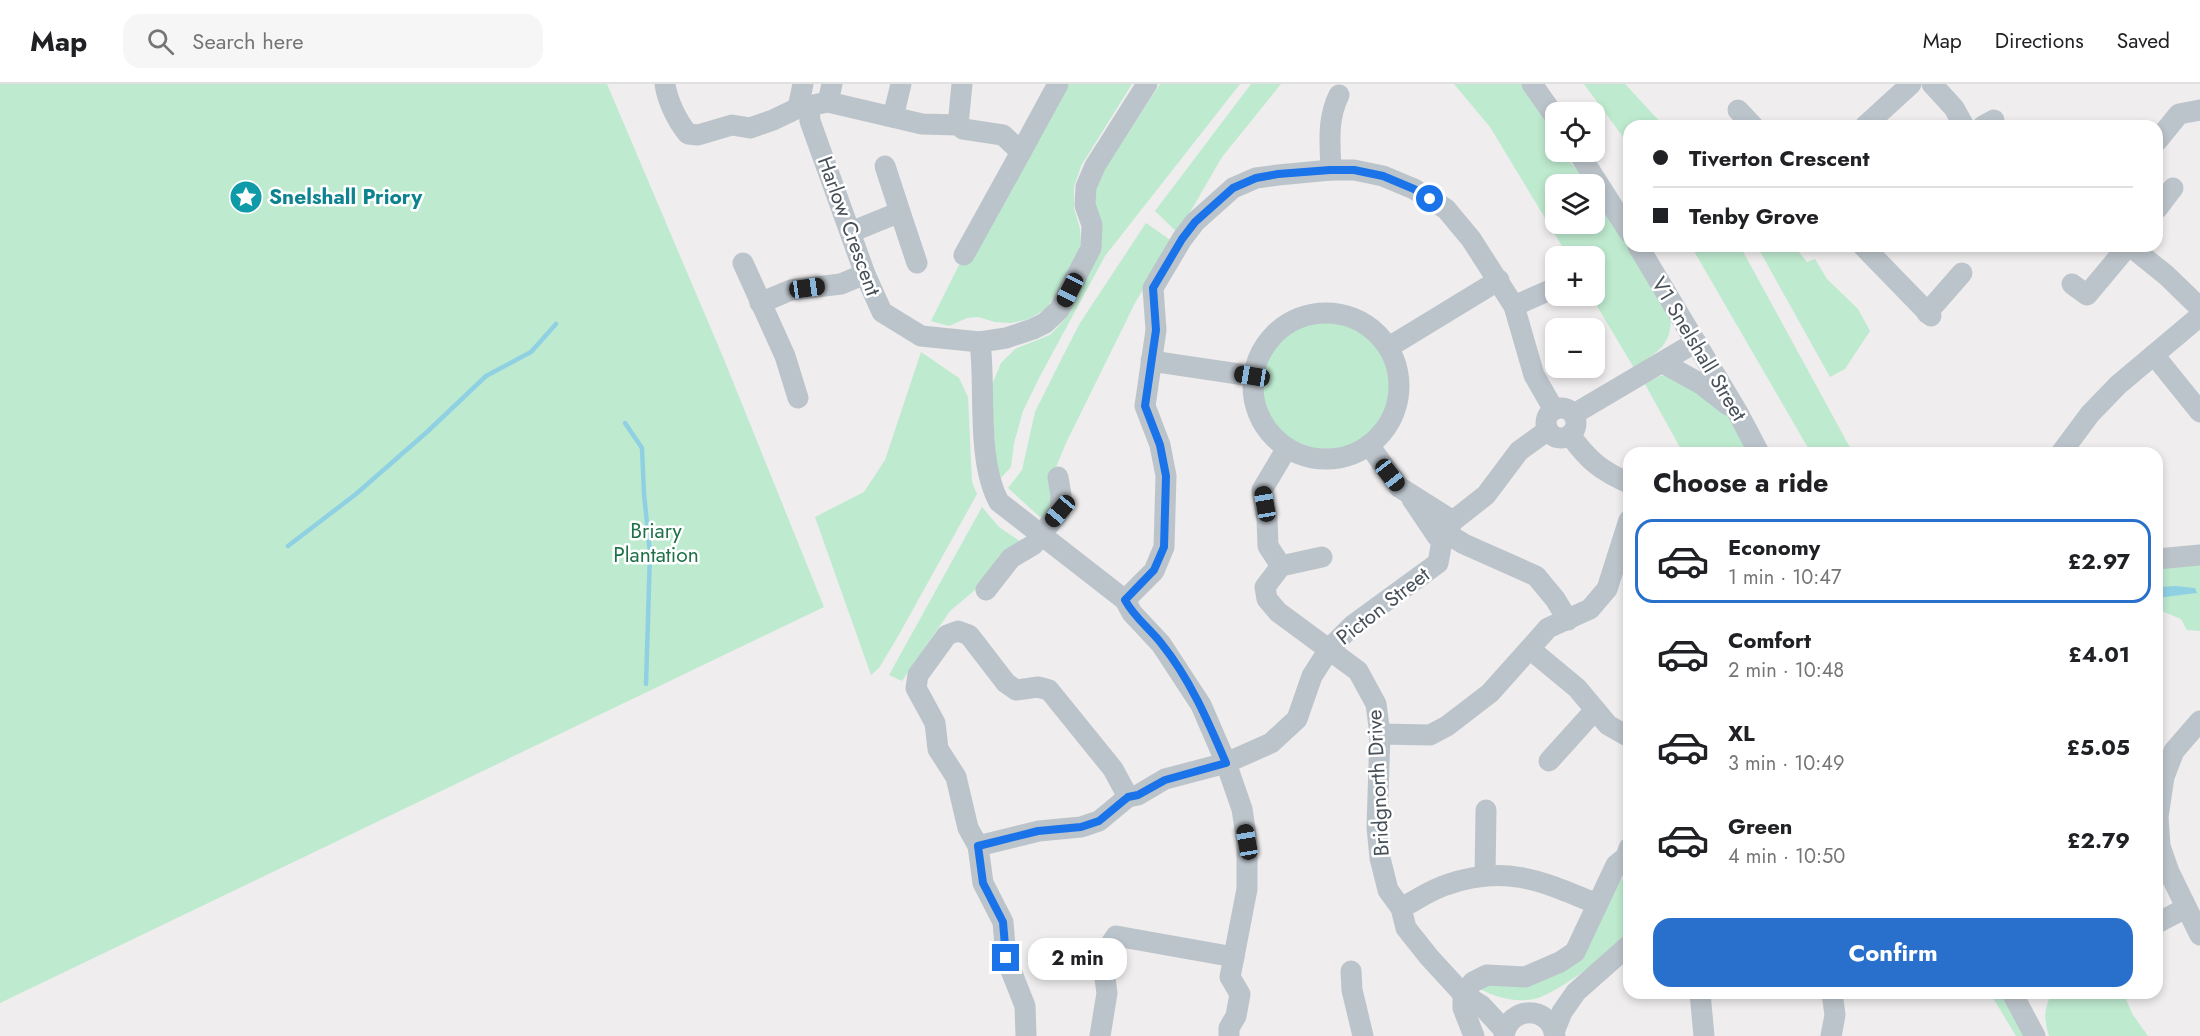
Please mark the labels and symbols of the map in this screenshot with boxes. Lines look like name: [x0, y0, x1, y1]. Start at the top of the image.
street label: Harlow Crescent: [810, 152, 888, 300]
place icon: Snelshall Priory: [228, 179, 264, 215]
place label: Snelshall Priory: [269, 182, 423, 212]
route start: [1416, 185, 1443, 212]
car: [1054, 270, 1086, 310]
street label: V1 Snelshall Street: [1644, 271, 1754, 427]
car: [788, 277, 826, 299]
car: [1233, 364, 1271, 388]
car: [1372, 455, 1408, 495]
car: [1253, 485, 1277, 523]
car: [1042, 491, 1078, 531]
park label: Briary Plantation: [613, 516, 699, 570]
street label: Picton Street: [1330, 560, 1436, 652]
street label: Bridgnorth Drive: [1359, 709, 1397, 857]
car: [1235, 823, 1259, 861]
callout: 2 min: [1027, 937, 1126, 979]
route end: [992, 944, 1019, 971]

